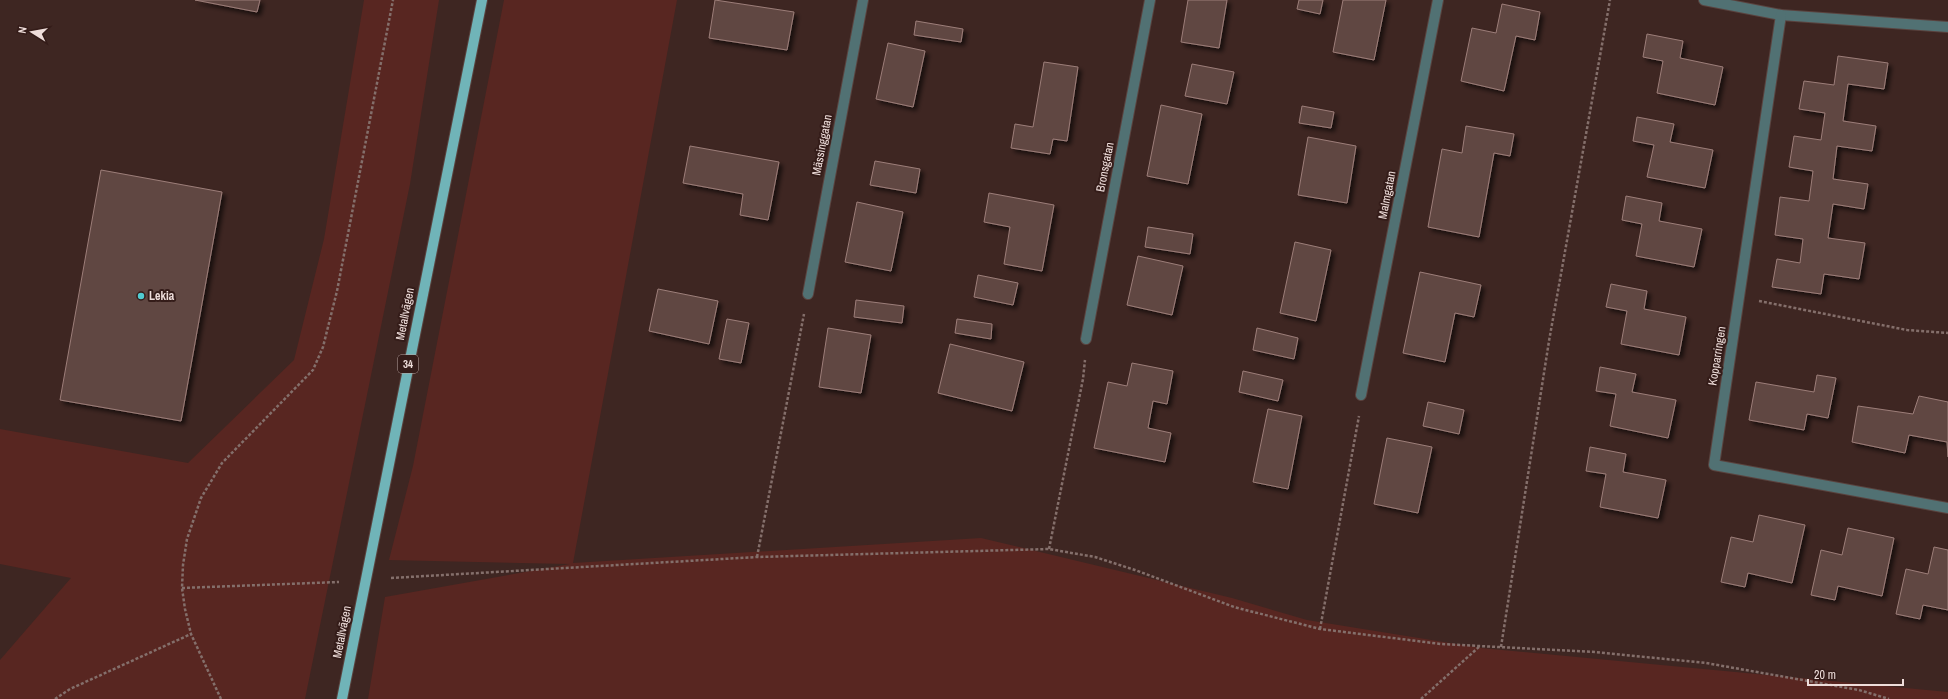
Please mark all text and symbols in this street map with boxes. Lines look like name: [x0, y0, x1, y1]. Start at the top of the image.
north arrow: [12, 12, 52, 52]
text: N: [15, 26, 30, 35]
street label: Mässinggatan: [808, 113, 836, 177]
street label: Bronsgatan: [1092, 141, 1118, 193]
street label: Malmgatan: [1375, 170, 1399, 220]
street label: Metallvägen: [392, 286, 418, 342]
place label: Lekia: [149, 288, 175, 304]
marker: Lekia: [136, 291, 146, 301]
street label: Kopparringen: [1704, 325, 1730, 387]
road number: 34: [398, 355, 418, 373]
street label: Metallvägen: [329, 604, 355, 660]
scale bar: [1808, 661, 1903, 687]
text: 20 m: [1814, 667, 1836, 683]

